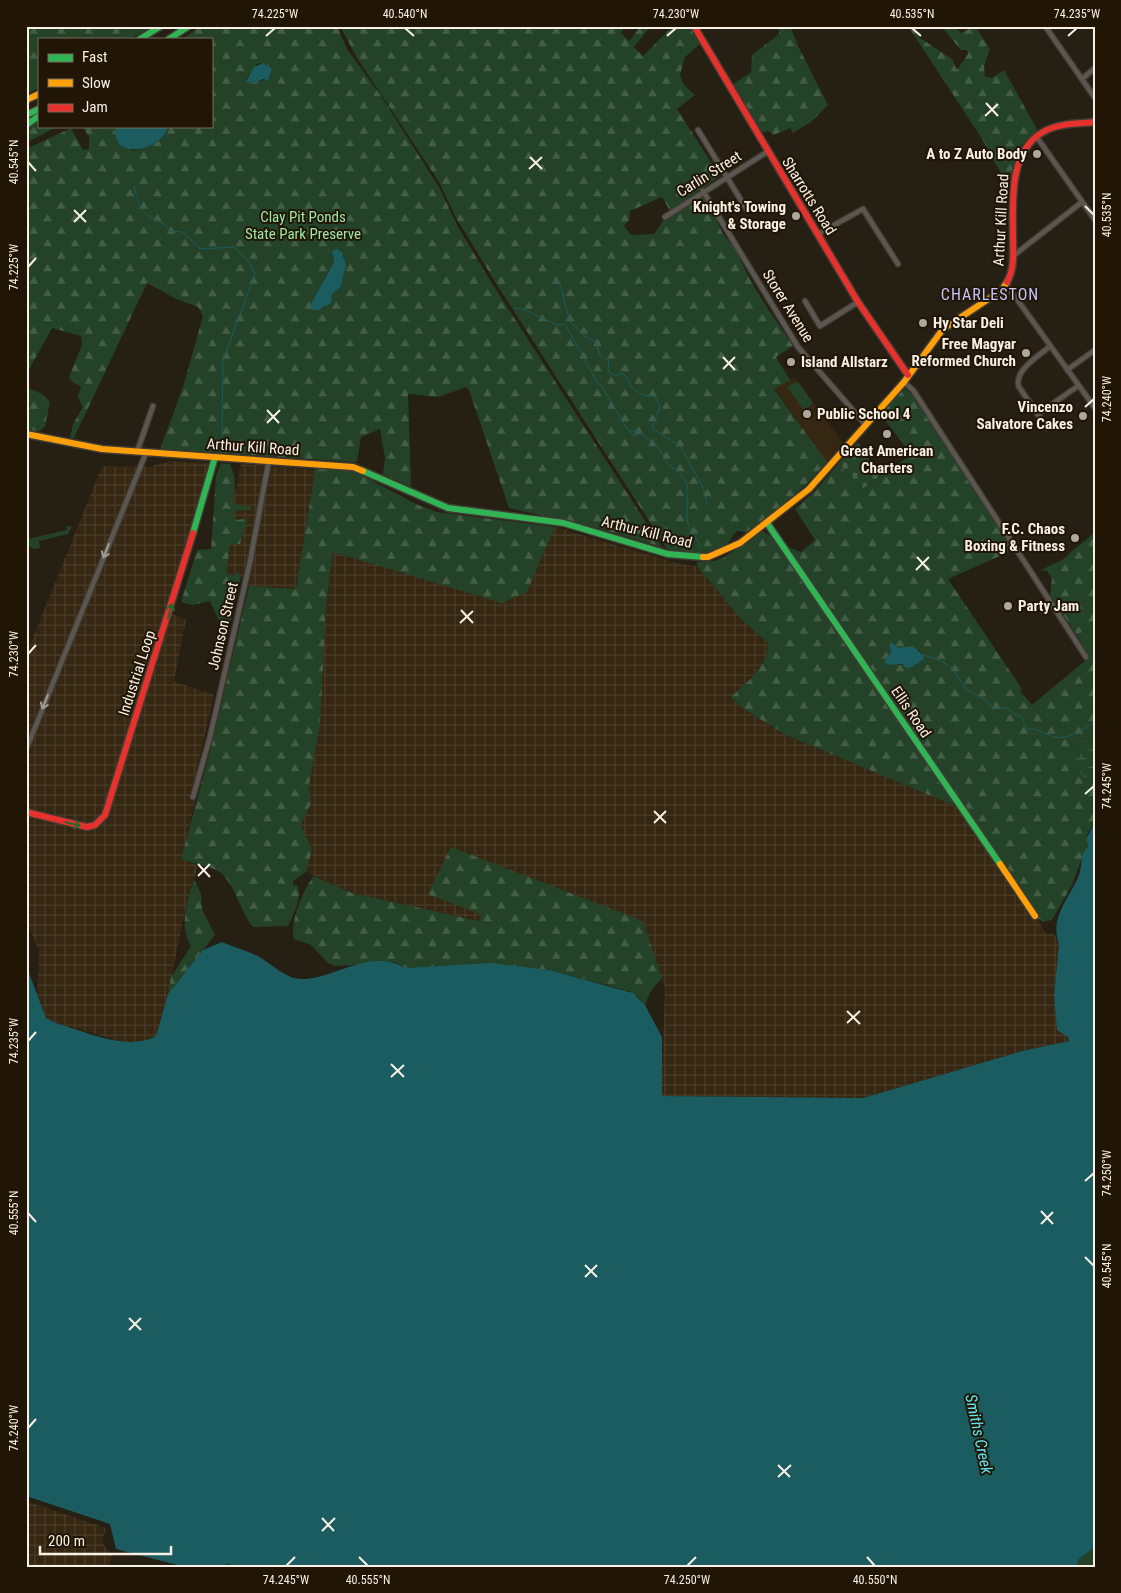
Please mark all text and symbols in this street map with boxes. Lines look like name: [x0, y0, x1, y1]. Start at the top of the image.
text: 74.225°W: [252, 7, 298, 21]
text: 40.540°N: [383, 7, 427, 21]
text: 74.230°W: [653, 7, 699, 21]
text: 40.535°N: [890, 7, 934, 21]
text: 74.235°W: [1054, 7, 1100, 21]
legend: [38, 38, 212, 128]
text: Fast: [82, 48, 107, 66]
text: Slow: [82, 74, 111, 92]
text: Jam: [82, 98, 108, 116]
text: 40.545°N: [7, 140, 21, 184]
place label: A to Z Auto Body: [926, 145, 1027, 163]
street label: Carlin Street: [673, 147, 745, 201]
marker: A to Z Auto Body: [1031, 148, 1043, 160]
street label: Sharrotts Road: [778, 154, 840, 238]
street label: Arthur Kill Road: [990, 173, 1012, 267]
text: 40.535°N: [1100, 193, 1114, 237]
place label: Knight's Towing & Storage: [693, 198, 786, 233]
park label: Clay Pit Ponds State Park Preserve: [245, 208, 361, 243]
marker: Knight's Towing & Storage: [790, 210, 802, 222]
text: 74.225°W: [7, 244, 21, 290]
street label: Storer Avenue: [759, 266, 817, 346]
district label: CHARLESTON: [941, 285, 1039, 304]
place label: Hy Star Deli: [933, 314, 1004, 332]
marker: Hy Star Deli: [917, 317, 929, 329]
place label: Free Magyar Reformed Church: [912, 335, 1016, 370]
marker: Free Magyar Reformed Church: [1020, 347, 1032, 359]
place label: Island Allstarz: [801, 353, 888, 371]
marker: Island Allstarz: [785, 356, 797, 368]
text: 74.240°W: [1100, 376, 1114, 422]
place label: Vincenzo Salvatore Cakes: [976, 398, 1073, 433]
place label: Public School 4: [817, 405, 911, 423]
marker: Public School 4: [801, 408, 813, 420]
marker: Vincenzo Salvatore Cakes: [1077, 410, 1089, 422]
marker: Great American Charters: [881, 428, 893, 440]
street label: Arthur Kill Road: [206, 435, 300, 459]
place label: Great American Charters: [841, 442, 933, 477]
street label: Arthur Kill Road: [600, 512, 694, 552]
place label: F.C. Chaos Boxing & Fitness: [964, 520, 1065, 555]
marker: F.C. Chaos Boxing & Fitness: [1069, 532, 1081, 544]
one-way arrow: [101, 543, 110, 558]
street label: Johnson Street: [204, 580, 242, 672]
place label: Party Jam: [1018, 597, 1079, 615]
marker: Party Jam: [1002, 600, 1014, 612]
one-way arrow: [165, 603, 175, 619]
street label: Industrial Loop: [115, 628, 159, 718]
text: 74.230°W: [7, 631, 21, 677]
street label: Ellis Road: [887, 683, 935, 741]
one-way arrow: [40, 694, 50, 709]
text: 74.245°W: [1100, 763, 1114, 809]
one-way arrow: [65, 820, 81, 829]
text: 74.235°W: [7, 1018, 21, 1064]
text: 74.250°W: [1100, 1150, 1114, 1196]
text: 40.555°N: [7, 1191, 21, 1235]
text: 40.545°N: [1100, 1244, 1114, 1288]
water label: Smiths Creek: [961, 1392, 997, 1477]
text: 74.240°W: [7, 1405, 21, 1451]
scale bar: [40, 1523, 171, 1555]
text: 200 m: [48, 1532, 85, 1550]
text: 74.245°W: [263, 1573, 309, 1587]
text: 40.555°N: [346, 1573, 390, 1587]
text: 74.250°W: [664, 1573, 710, 1587]
text: 40.550°N: [853, 1573, 897, 1587]

